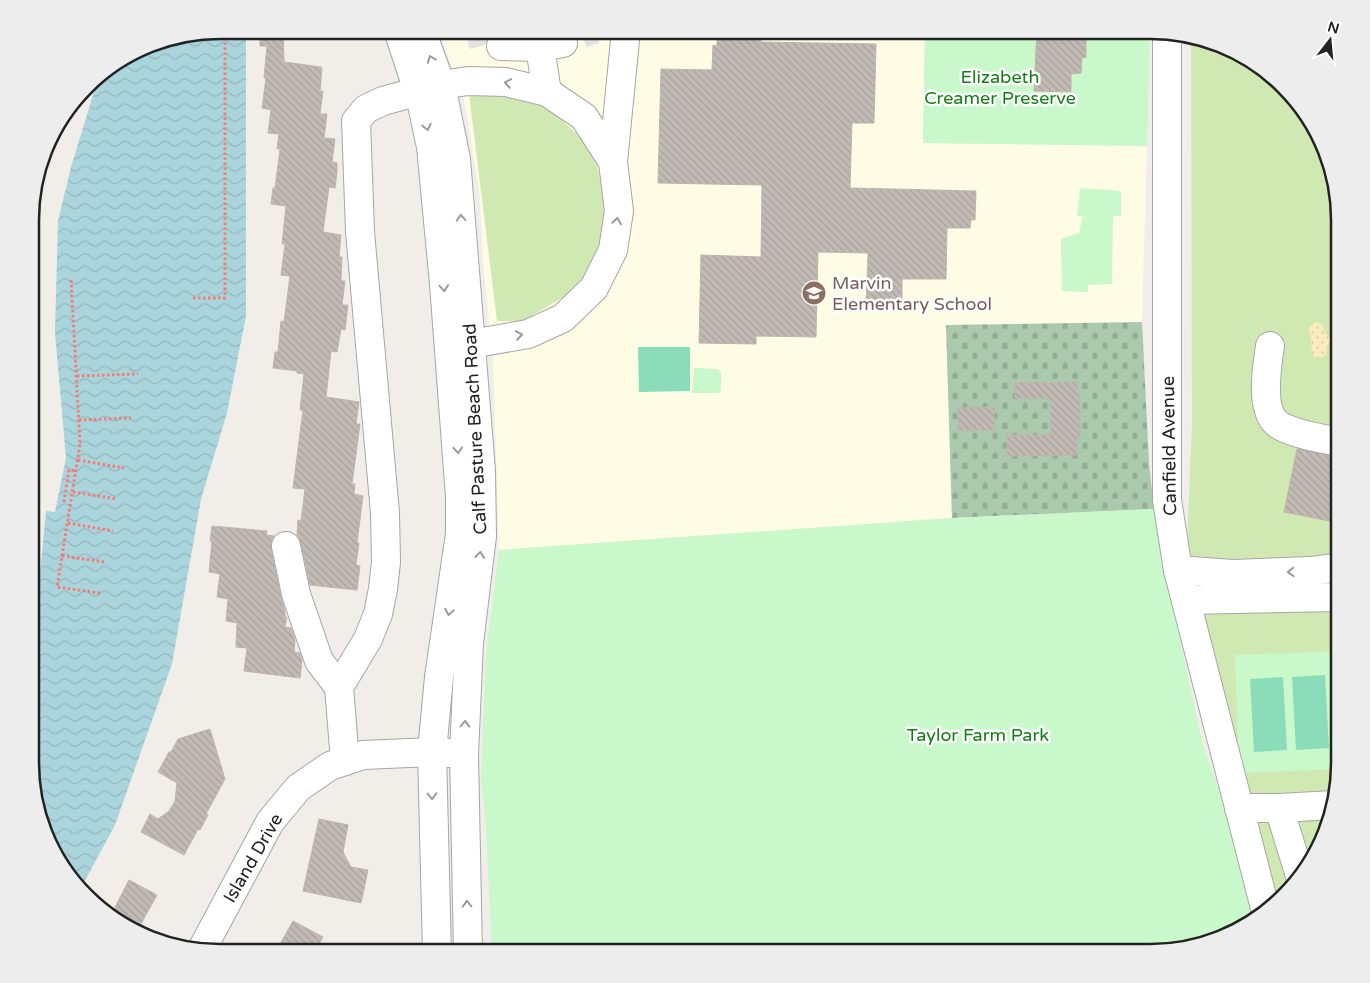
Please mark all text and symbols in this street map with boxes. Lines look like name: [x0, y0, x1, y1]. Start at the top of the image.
north arrow: [1305, 15, 1355, 65]
text: N: [1326, 18, 1341, 38]
one-way arrow: [427, 56, 437, 64]
park label: Elizabeth Creamer Preserve: [924, 66, 1076, 109]
one-way arrow: [504, 79, 512, 89]
one-way arrow: [421, 123, 431, 131]
one-way arrow: [456, 214, 467, 222]
one-way arrow: [612, 217, 622, 225]
place label: Marvin Elementary School: [832, 272, 992, 315]
school or university icon: Marvin Elementary School: [801, 280, 827, 306]
one-way arrow: [439, 285, 450, 293]
street label: Calf Pasture Beach Road: [458, 323, 492, 535]
one-way arrow: [515, 331, 523, 341]
street label: Canfield Avenue: [1157, 376, 1181, 516]
one-way arrow: [452, 447, 463, 455]
one-way arrow: [474, 551, 485, 559]
one-way arrow: [1287, 566, 1295, 577]
one-way arrow: [444, 608, 454, 616]
one-way arrow: [459, 720, 470, 728]
park label: Taylor Farm Park: [907, 724, 1049, 746]
one-way arrow: [427, 792, 438, 800]
street label: Island Drive: [219, 809, 287, 907]
one-way arrow: [461, 900, 472, 908]

